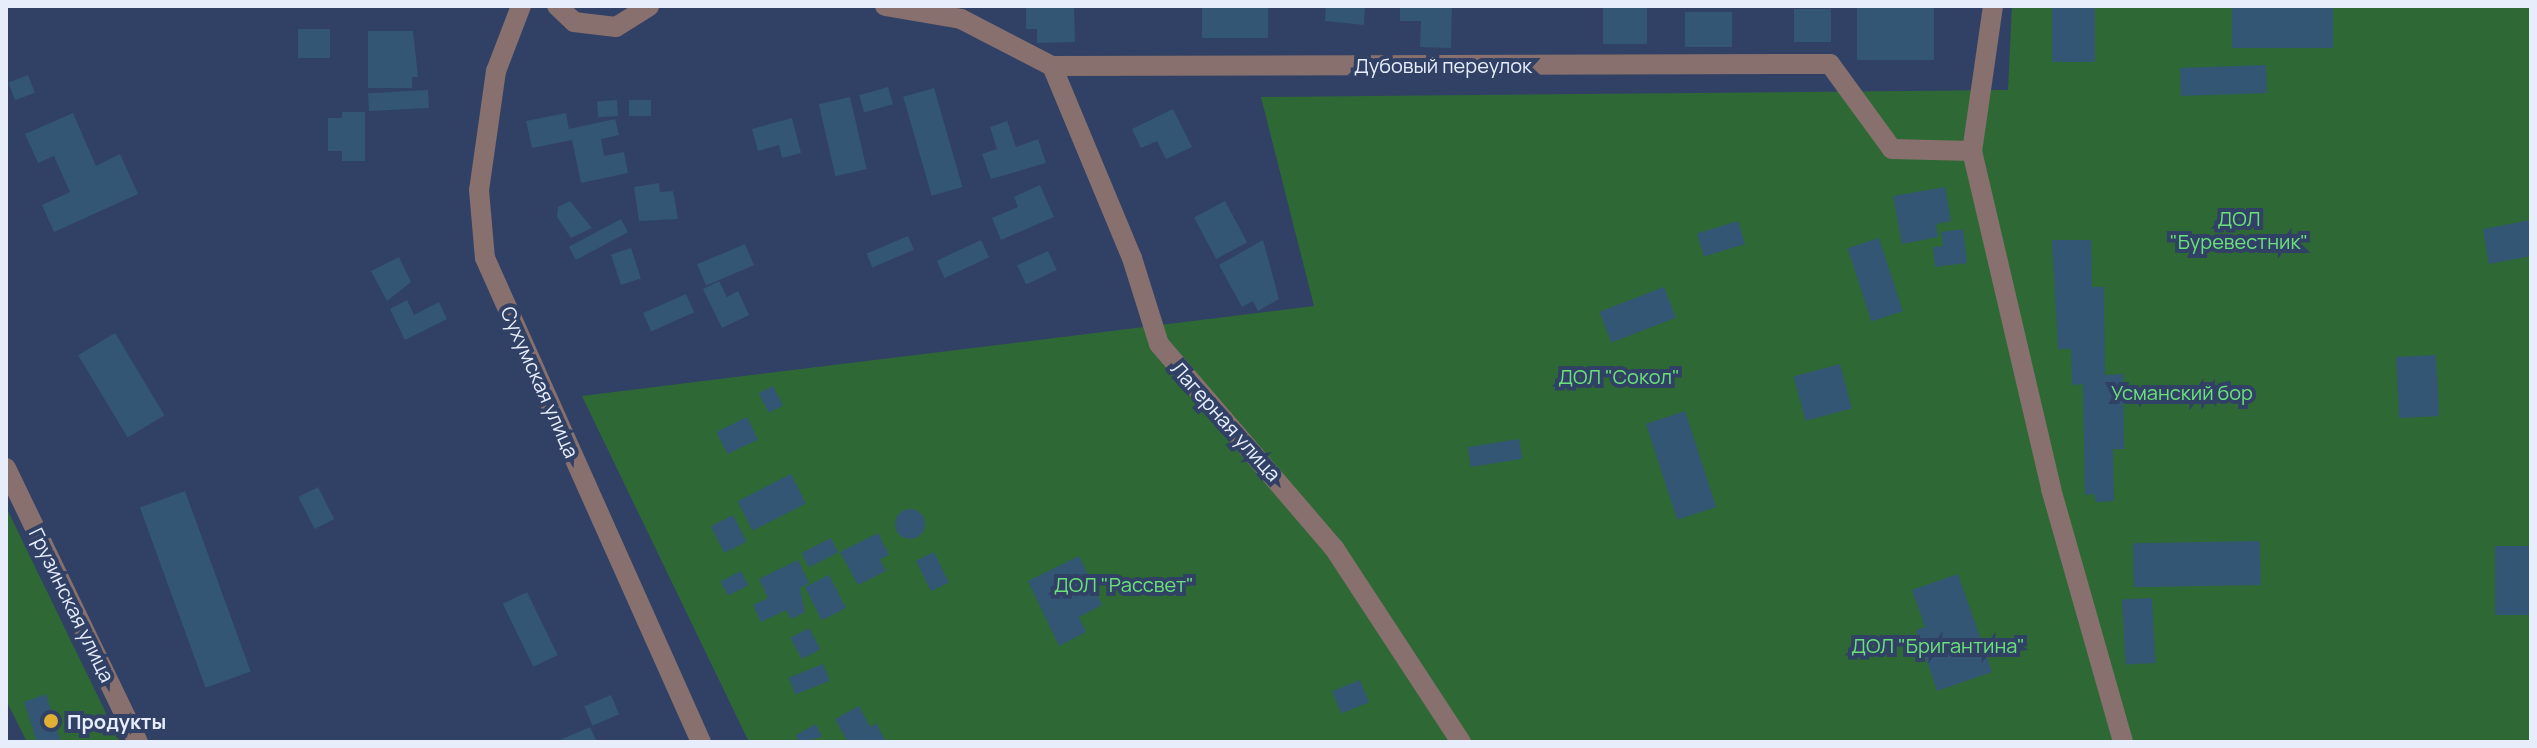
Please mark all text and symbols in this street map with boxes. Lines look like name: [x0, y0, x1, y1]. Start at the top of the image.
street label: Дубовый переулок: [1354, 53, 1532, 77]
park label: ДОЛ "Буревестник": [2170, 207, 2308, 254]
street label: Сухумская улица: [496, 302, 584, 462]
street label: Лагерная улица: [1166, 356, 1286, 486]
park label: ДОЛ "Сокол": [1558, 364, 1680, 388]
park label: Усманский бор: [2111, 380, 2253, 404]
street label: Грузинская улица: [24, 524, 120, 686]
park label: ДОЛ "Рассвет": [1054, 572, 1194, 596]
park label: ДОЛ "Бригантина": [1851, 633, 2025, 657]
place label: Продукты: [67, 709, 166, 733]
marker: Продукты: [42, 712, 60, 730]

